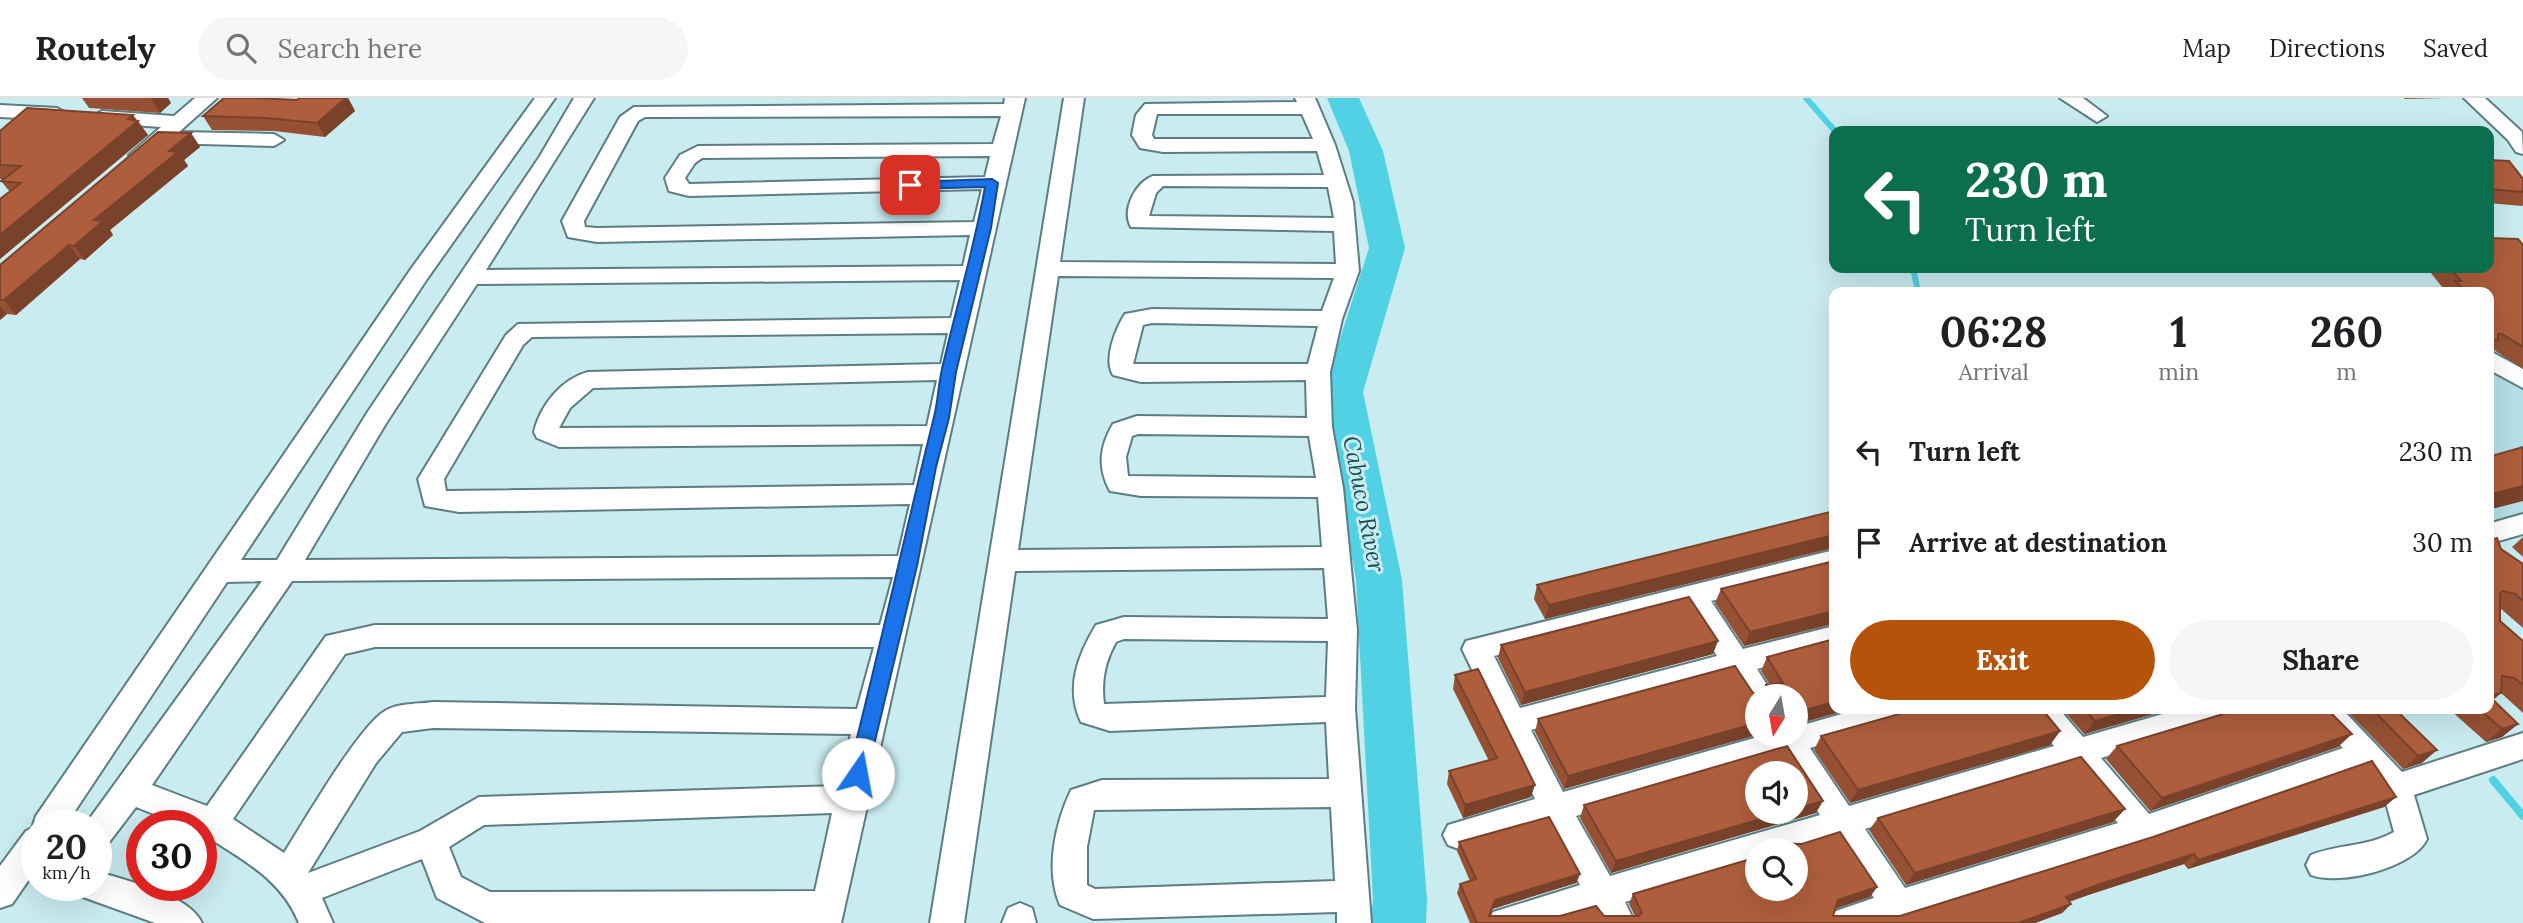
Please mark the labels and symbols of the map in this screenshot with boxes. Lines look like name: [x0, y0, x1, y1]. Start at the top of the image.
pin: [880, 155, 940, 215]
water label: Cabuco River: [1337, 433, 1392, 575]
north arrow: [1745, 684, 1808, 747]
position arrow: [821, 737, 895, 811]
speed limit sign: 30: [126, 810, 217, 901]

